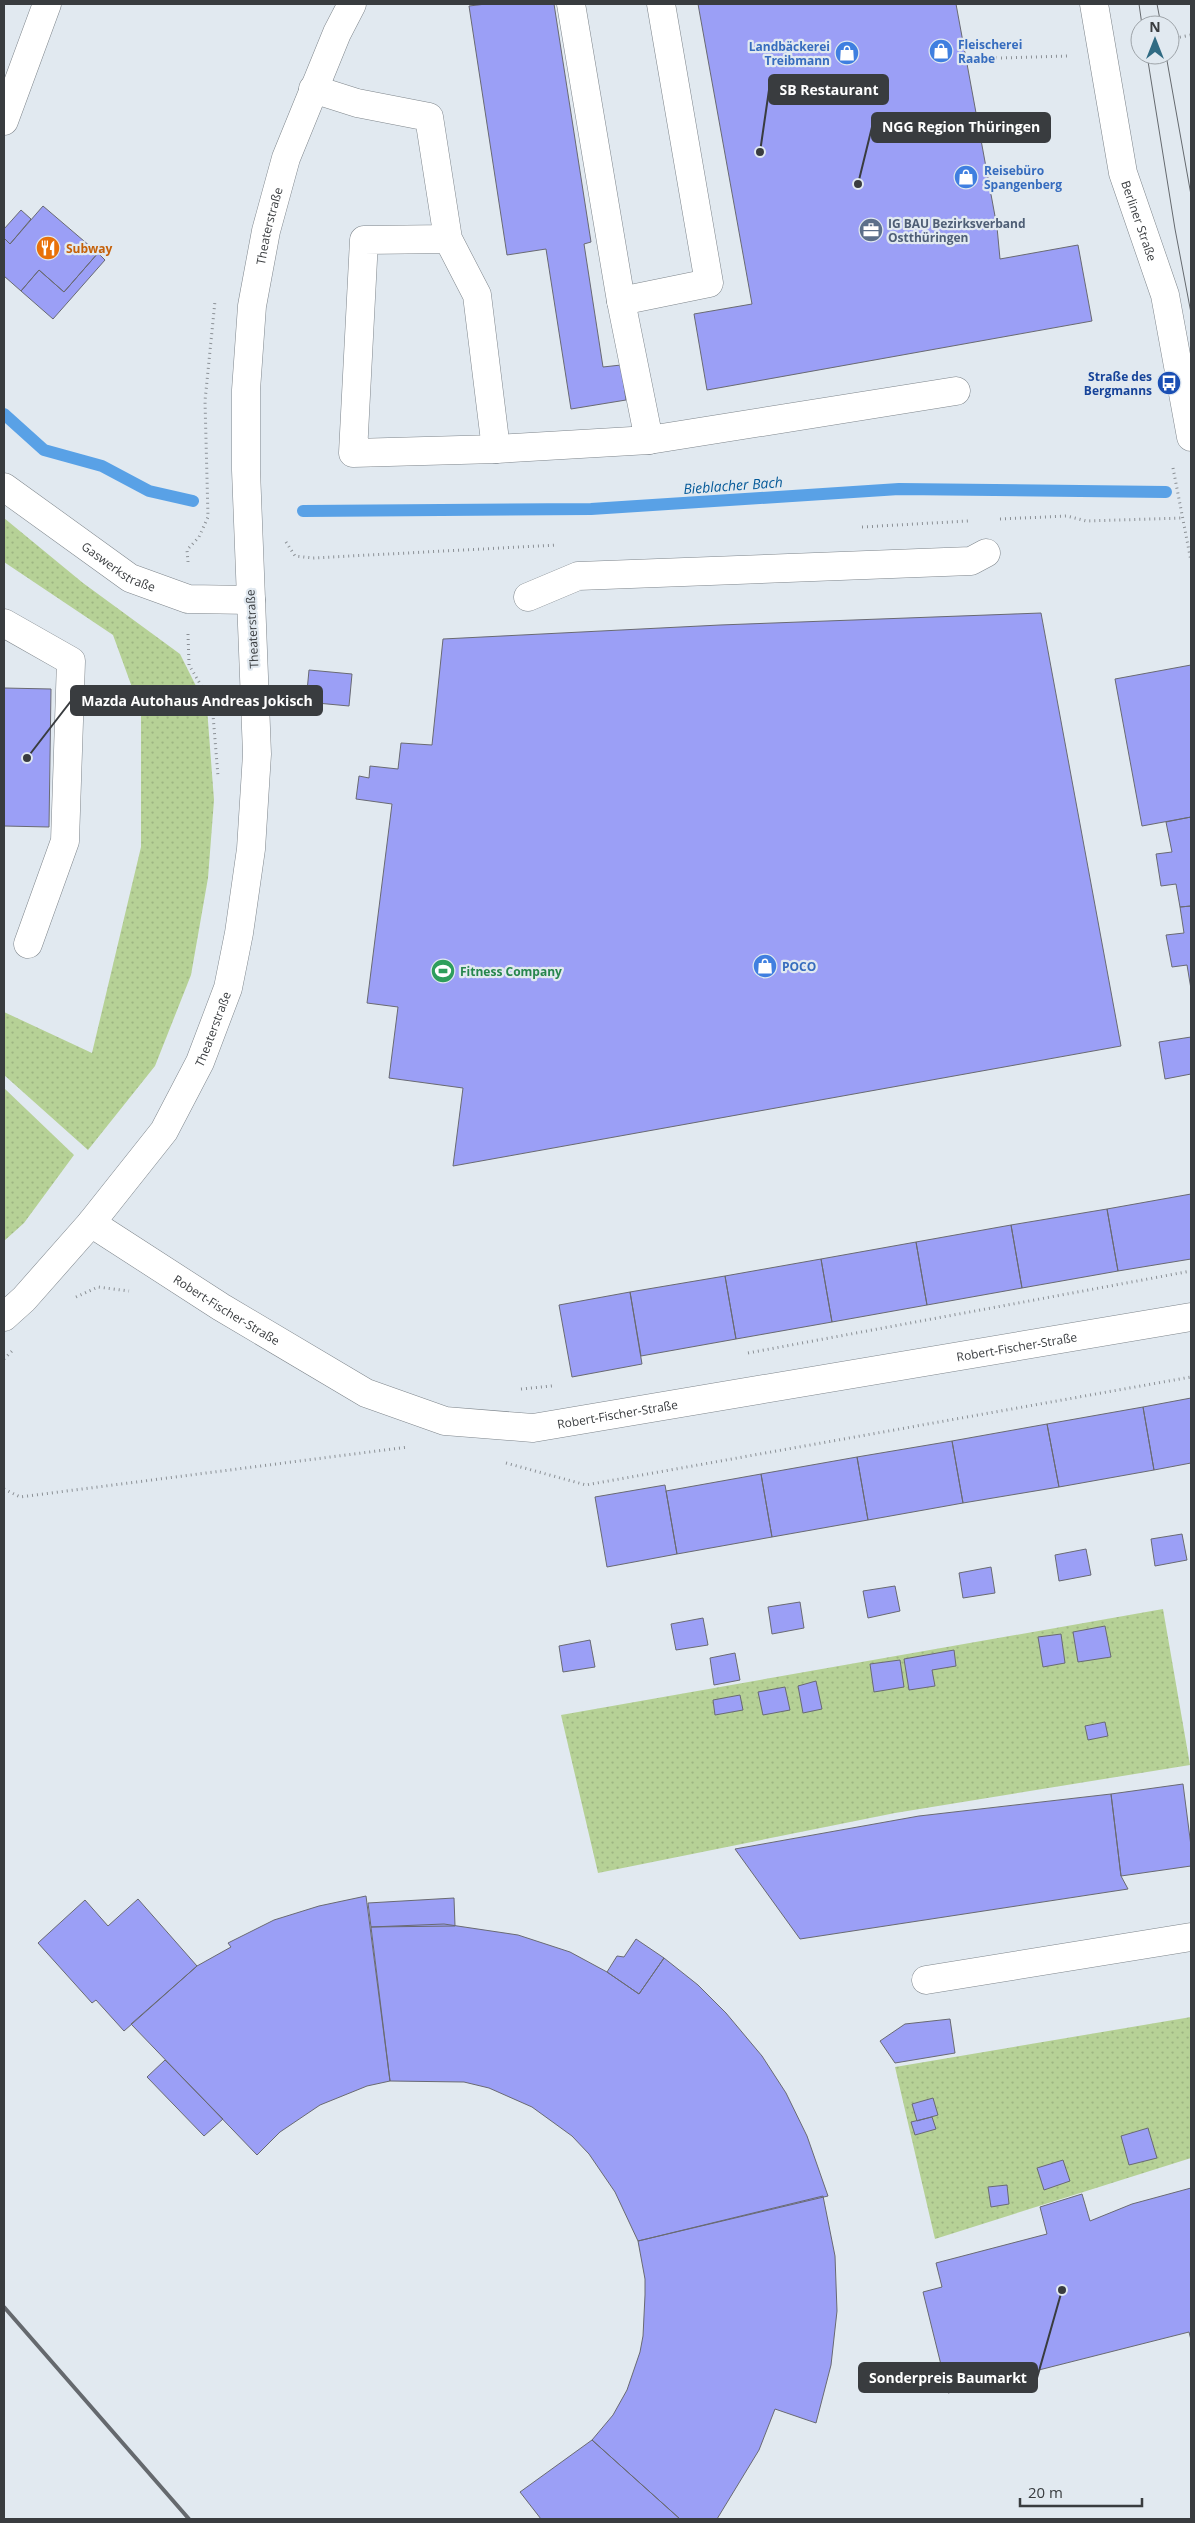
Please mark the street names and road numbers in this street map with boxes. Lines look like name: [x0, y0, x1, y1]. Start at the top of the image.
street label: Berliner Straße: [1118, 178, 1161, 264]
street label: Theaterstraße: [251, 185, 286, 266]
street label: Gaswerkstraße: [78, 537, 158, 595]
street label: Theaterstraße: [241, 589, 263, 669]
street label: Theaterstraße: [191, 989, 235, 1070]
street label: Robert-Fischer-Straße: [170, 1270, 283, 1349]
street label: Robert-Fischer-Straße: [955, 1328, 1079, 1365]
street label: Robert-Fischer-Straße: [556, 1395, 679, 1432]

